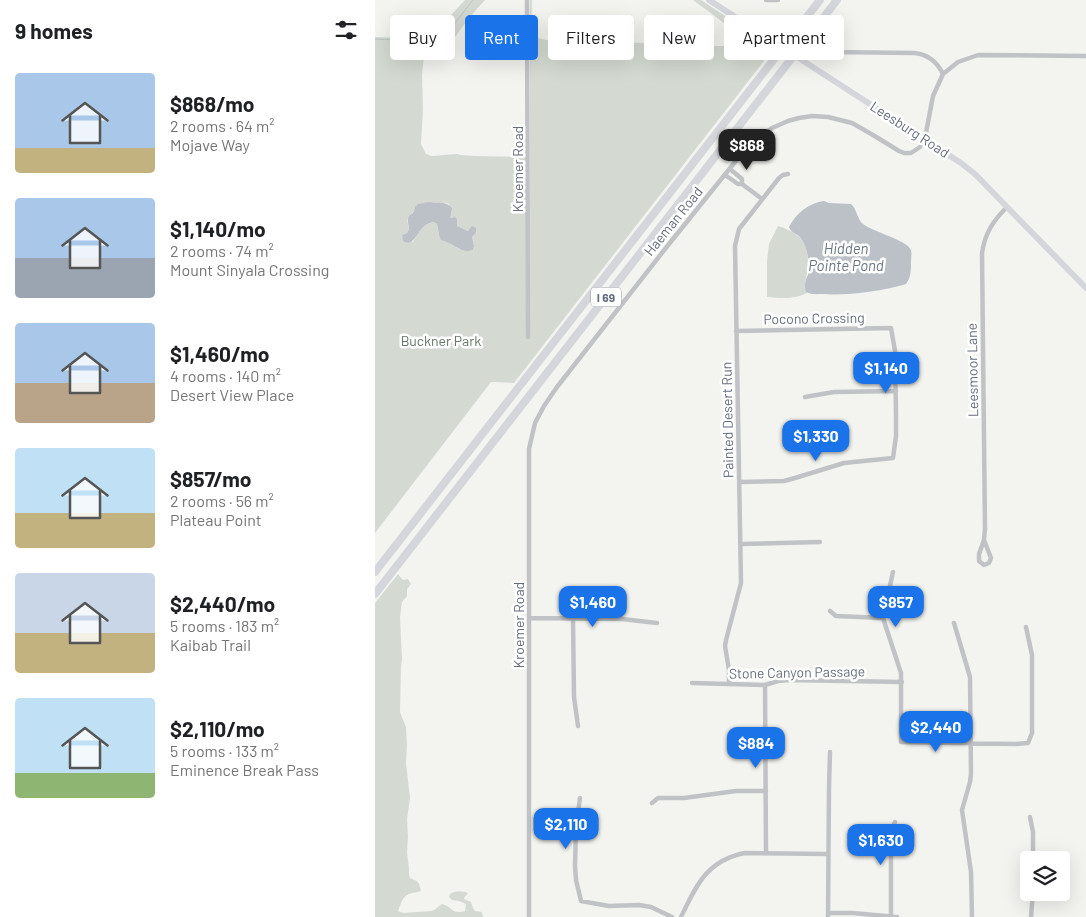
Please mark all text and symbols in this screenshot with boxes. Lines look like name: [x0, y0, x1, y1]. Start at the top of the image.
chip: Buy: [390, 15, 455, 60]
chip: Rent: [465, 15, 538, 60]
chip: Filters: [548, 15, 634, 60]
chip: New: [644, 15, 714, 60]
chip: Apartment: [724, 15, 844, 60]
icon: filters: [332, 16, 360, 44]
text: 9 homes: [15, 18, 93, 43]
text: $868/mo: [170, 91, 255, 116]
icon: home: [55, 93, 115, 153]
street label: Leesburg Road: [867, 97, 953, 161]
text: 2 rooms · 64 m²: [170, 116, 274, 135]
street label: Kroemer Road: [509, 126, 526, 212]
pin: $868: [717, 128, 777, 171]
text: Mojave Way: [170, 135, 250, 154]
text: $868: [729, 135, 765, 154]
street label: Haeman Road: [640, 183, 706, 259]
text: $1,140/mo: [170, 216, 266, 241]
icon: home: [55, 218, 115, 278]
water label: Hidden Pointe Pond: [808, 239, 884, 274]
text: 2 rooms · 74 m²: [170, 241, 274, 260]
text: Mount Sinyala Crossing: [170, 260, 329, 279]
road number: I 69: [591, 288, 621, 306]
street label: Pocono Crossing: [763, 309, 865, 327]
street label: Leesmoor Lane: [963, 323, 981, 417]
park label: Buckner Park: [401, 332, 481, 349]
text: $1,460/mo: [170, 341, 269, 366]
icon: home: [55, 343, 115, 403]
pin: $1,140: [845, 352, 927, 394]
text: $1,140: [864, 358, 908, 377]
street label: Painted Desert Run: [717, 362, 737, 478]
text: 4 rooms · 140 m²: [170, 366, 281, 385]
text: Desert View Place: [170, 385, 294, 404]
pin: $1,330: [775, 420, 857, 462]
text: $1,330: [793, 426, 839, 445]
text: $857/mo: [170, 466, 252, 491]
icon: home: [55, 468, 115, 528]
text: 2 rooms · 56 m²: [170, 491, 274, 510]
text: Plateau Point: [170, 510, 262, 529]
street label: Kroemer Road: [510, 582, 527, 668]
pin: $1,460: [552, 586, 634, 628]
pin: $857: [866, 586, 926, 628]
text: $2,440/mo: [170, 591, 275, 616]
text: $1,460: [570, 592, 616, 611]
text: $857: [879, 592, 913, 611]
icon: home: [55, 593, 115, 653]
text: 5 rooms · 183 m²: [170, 616, 279, 635]
text: Kaibab Trail: [170, 635, 251, 654]
street label: Stone Canyon Passage: [729, 662, 865, 682]
pin: $2,440: [895, 710, 977, 753]
text: $2,110/mo: [170, 716, 265, 741]
text: $2,440: [911, 717, 961, 736]
icon: home: [55, 718, 115, 778]
pin: $884: [726, 726, 786, 769]
text: $884: [738, 733, 774, 752]
text: 5 rooms · 133 m²: [170, 741, 279, 760]
text: Eminence Break Pass: [170, 760, 319, 779]
pin: $2,110: [525, 808, 607, 850]
text: $2,110: [545, 814, 587, 833]
pin: $1,630: [840, 824, 922, 866]
text: $1,630: [858, 830, 904, 849]
map controls: [1020, 851, 1070, 901]
button: layers: [1020, 851, 1070, 901]

